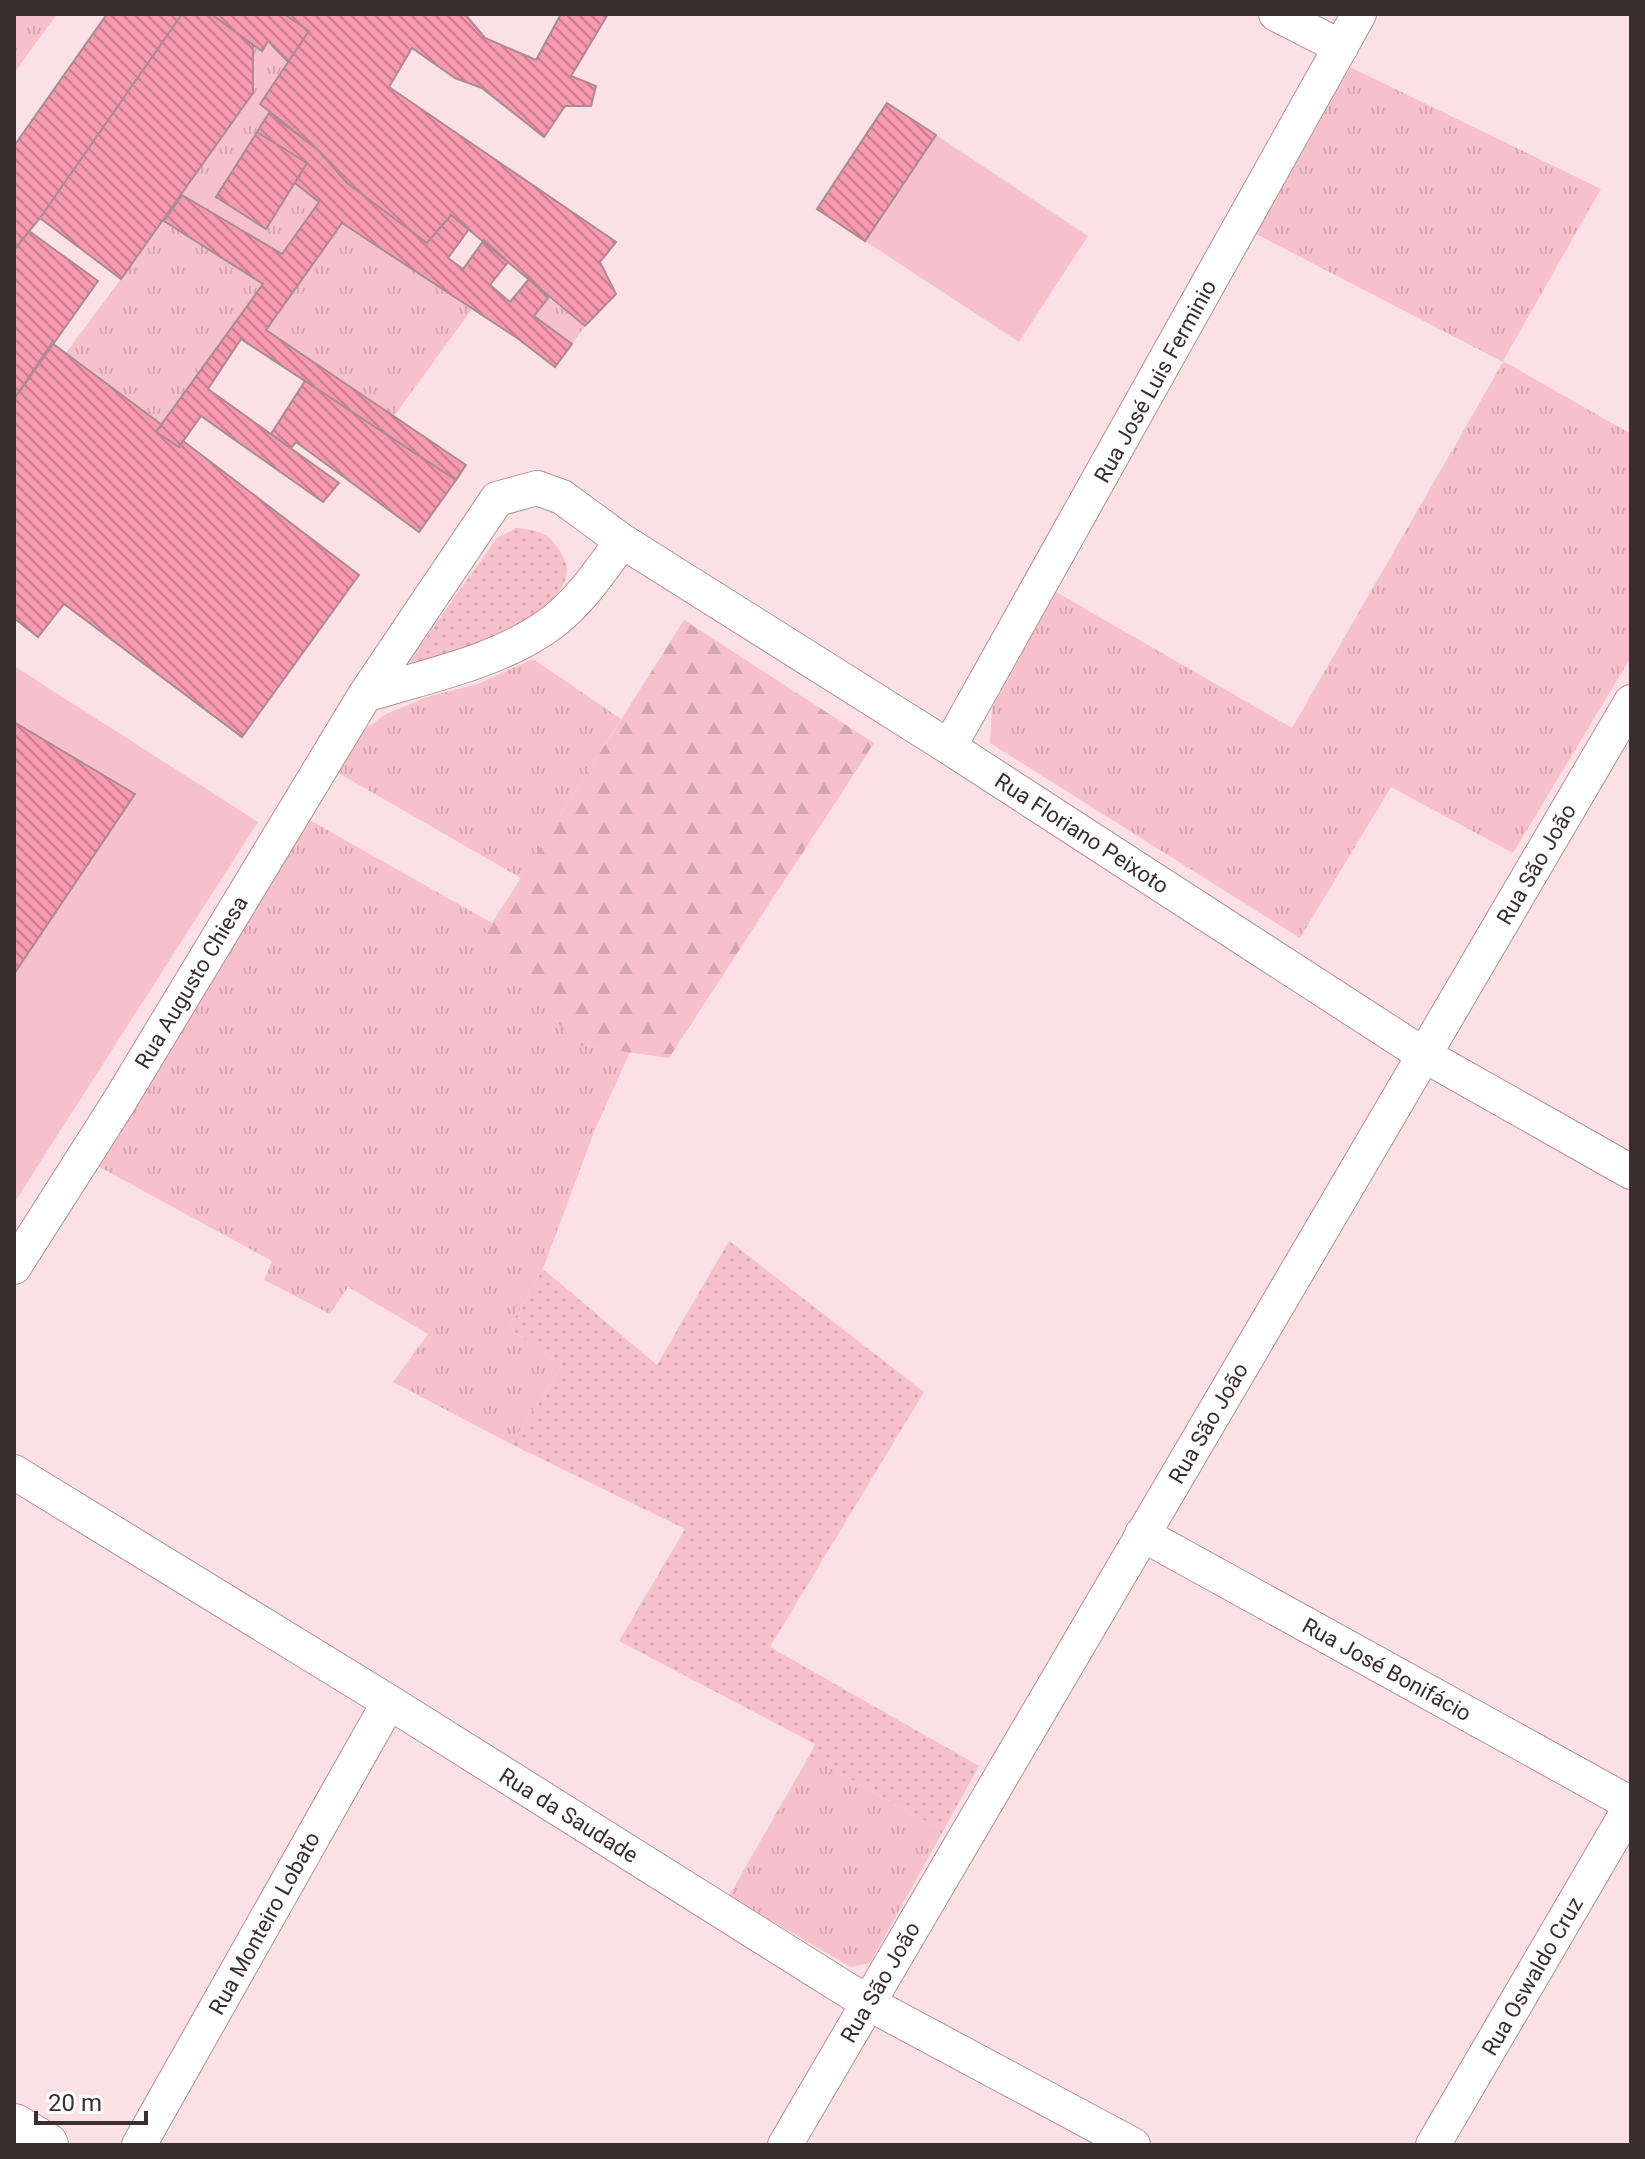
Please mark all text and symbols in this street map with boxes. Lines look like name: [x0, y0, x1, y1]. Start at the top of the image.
street label: Rua José Luis Ferminio: [1089, 276, 1222, 487]
street label: Rua Floriano Peixoto: [990, 768, 1173, 899]
street label: Rua São João: [1492, 799, 1581, 929]
street label: Rua Augusto Chiesa: [130, 891, 253, 1073]
street label: Rua São João: [1164, 1358, 1253, 1488]
street label: Rua José Bonifácio: [1298, 1613, 1475, 1726]
street label: Rua da Saudade: [495, 1763, 643, 1868]
street label: Rua Monteiro Lobato: [204, 1828, 325, 2019]
street label: Rua Oswaldo Cruz: [1477, 1893, 1588, 2060]
street label: Rua São João: [836, 1917, 925, 2047]
scale bar: [36, 2075, 146, 2125]
text: 20 m: [48, 2089, 102, 2117]

